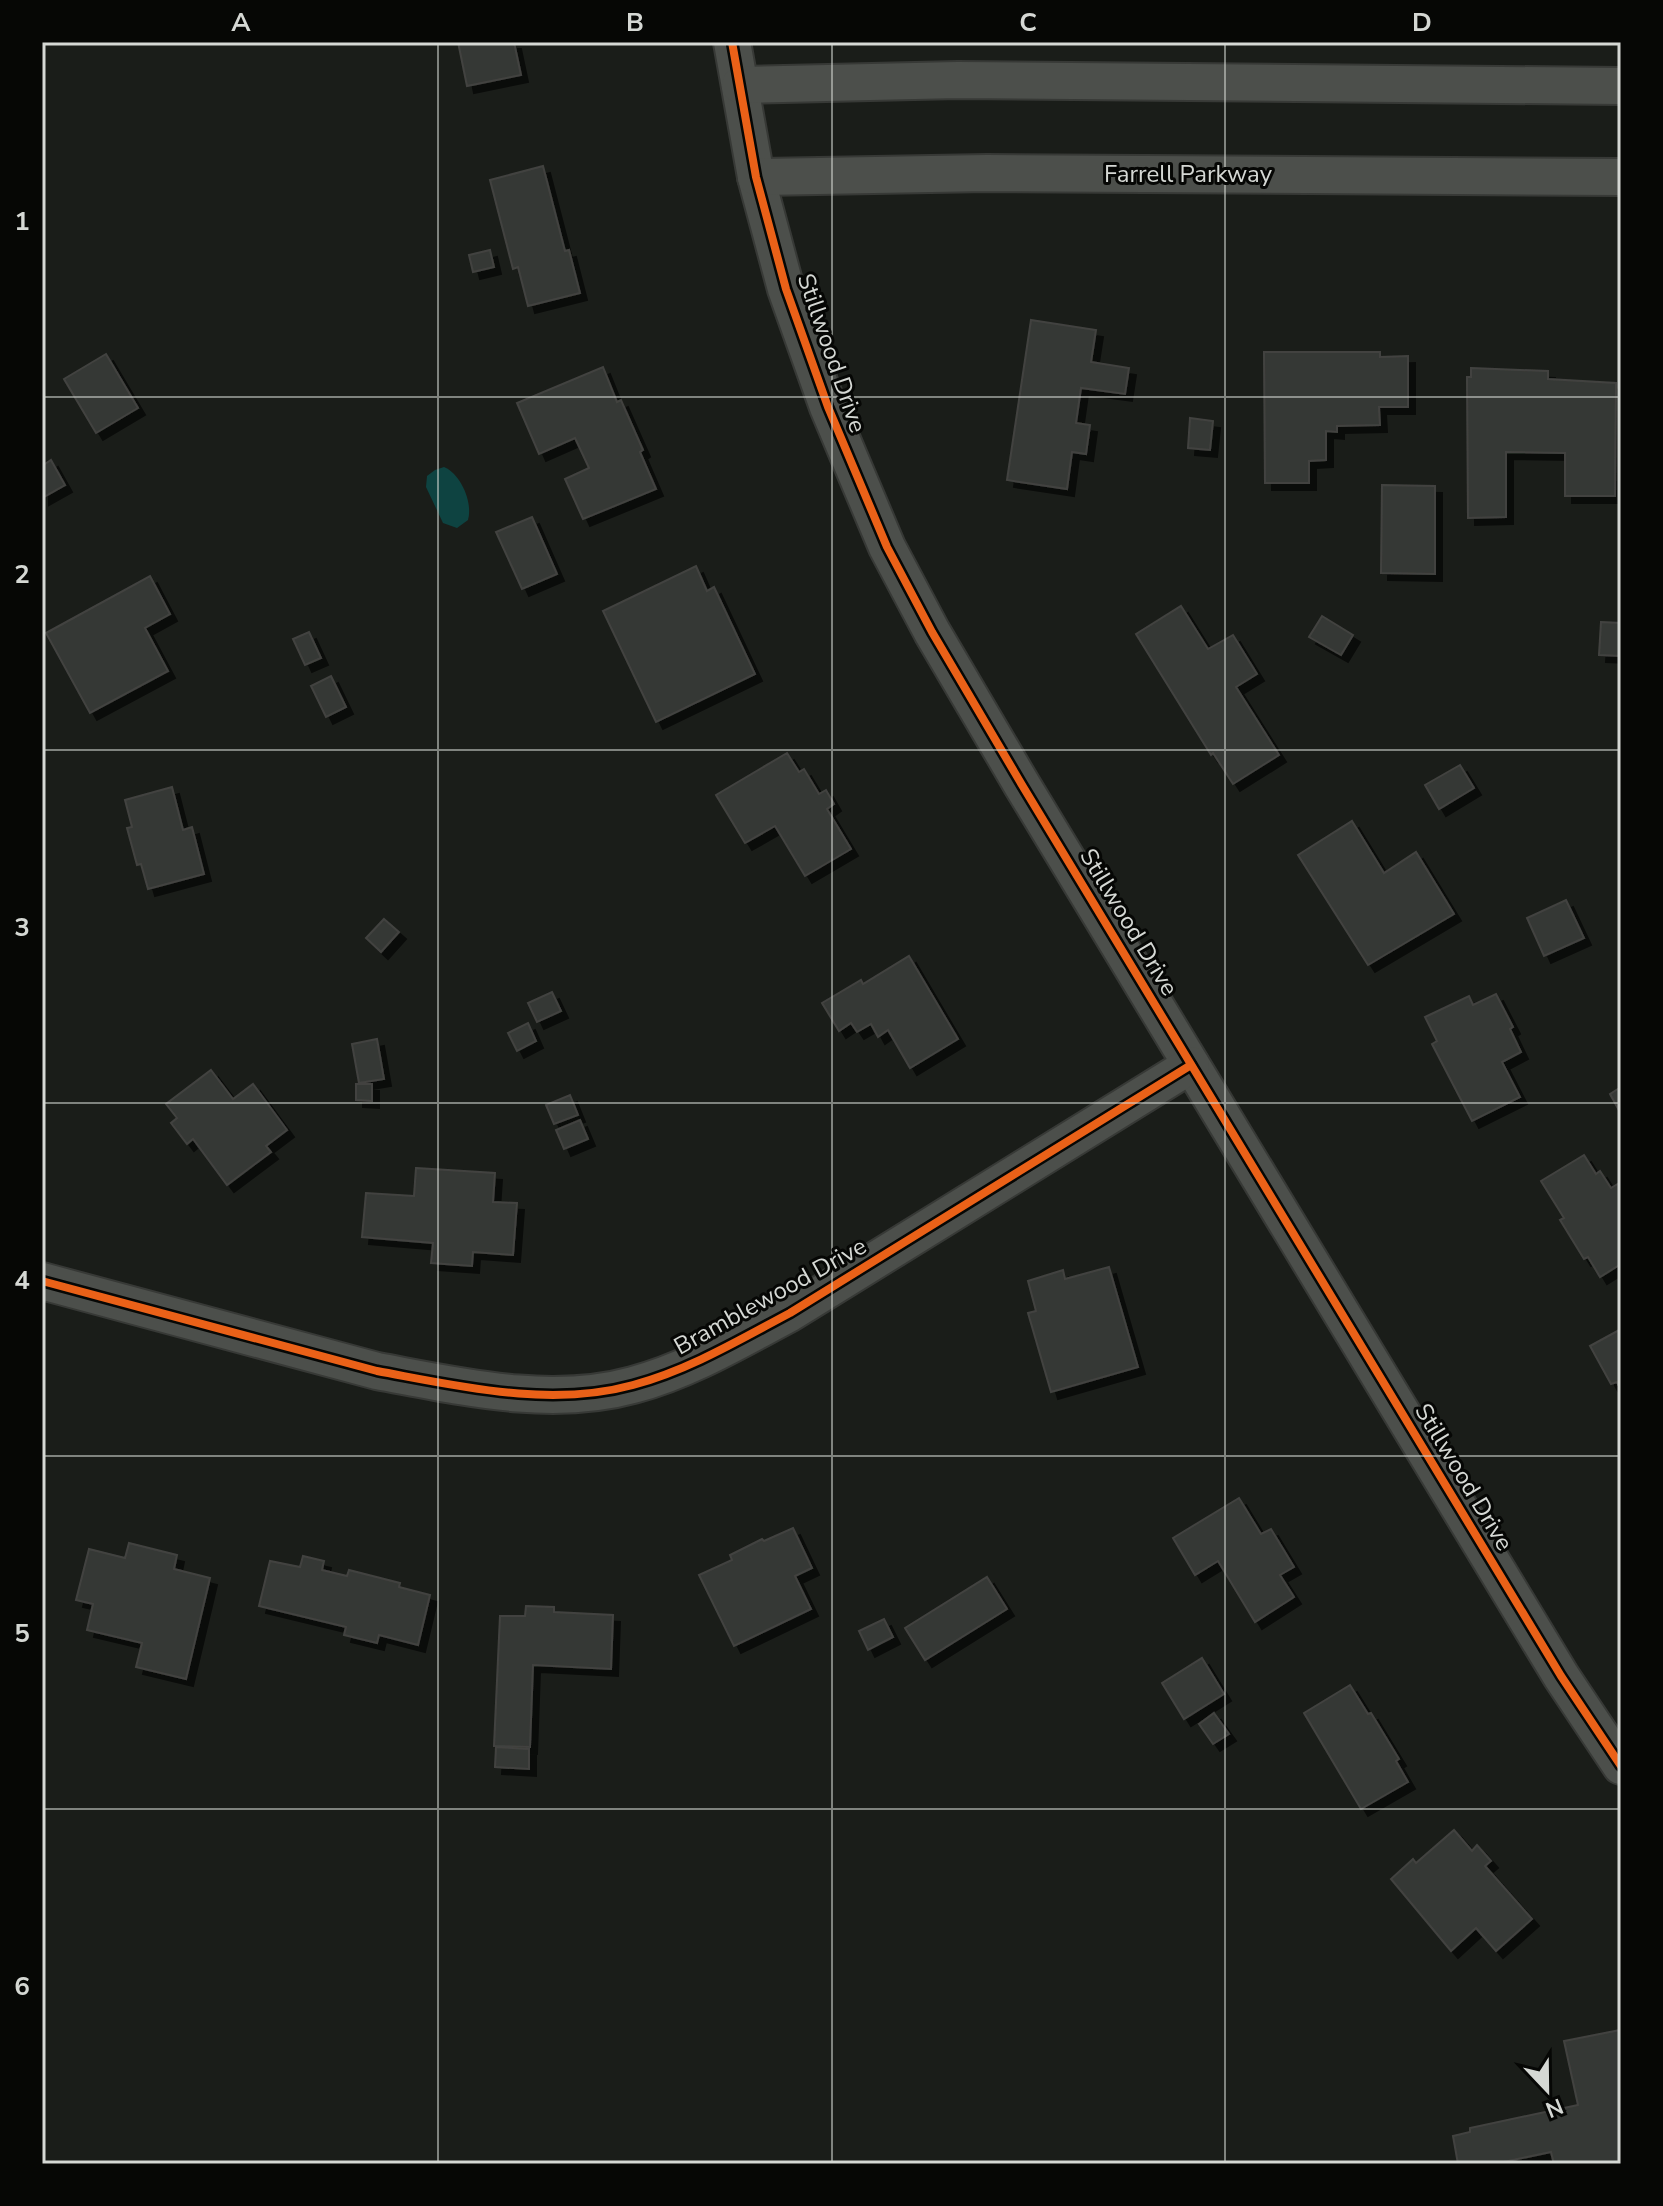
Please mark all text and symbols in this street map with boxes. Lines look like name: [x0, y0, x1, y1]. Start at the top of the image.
text: A: [231, 5, 251, 40]
text: B: [626, 5, 644, 40]
text: C: [1019, 5, 1037, 40]
text: D: [1412, 5, 1432, 40]
street label: Farrell Parkway: [1104, 158, 1273, 190]
text: 1: [14, 204, 30, 239]
street label: Stillwood Drive: [790, 269, 874, 437]
text: 2: [14, 557, 30, 592]
street label: Stillwood Drive: [1072, 842, 1186, 1002]
text: 3: [14, 910, 30, 945]
street label: Bramblewood Drive: [668, 1230, 872, 1362]
text: 4: [14, 1263, 30, 1298]
street label: Stillwood Drive: [1407, 1397, 1521, 1557]
text: 5: [14, 1616, 30, 1651]
text: 6: [14, 1969, 30, 2004]
north arrow: [1507, 2050, 1587, 2130]
text: N: [1541, 2091, 1567, 2125]

